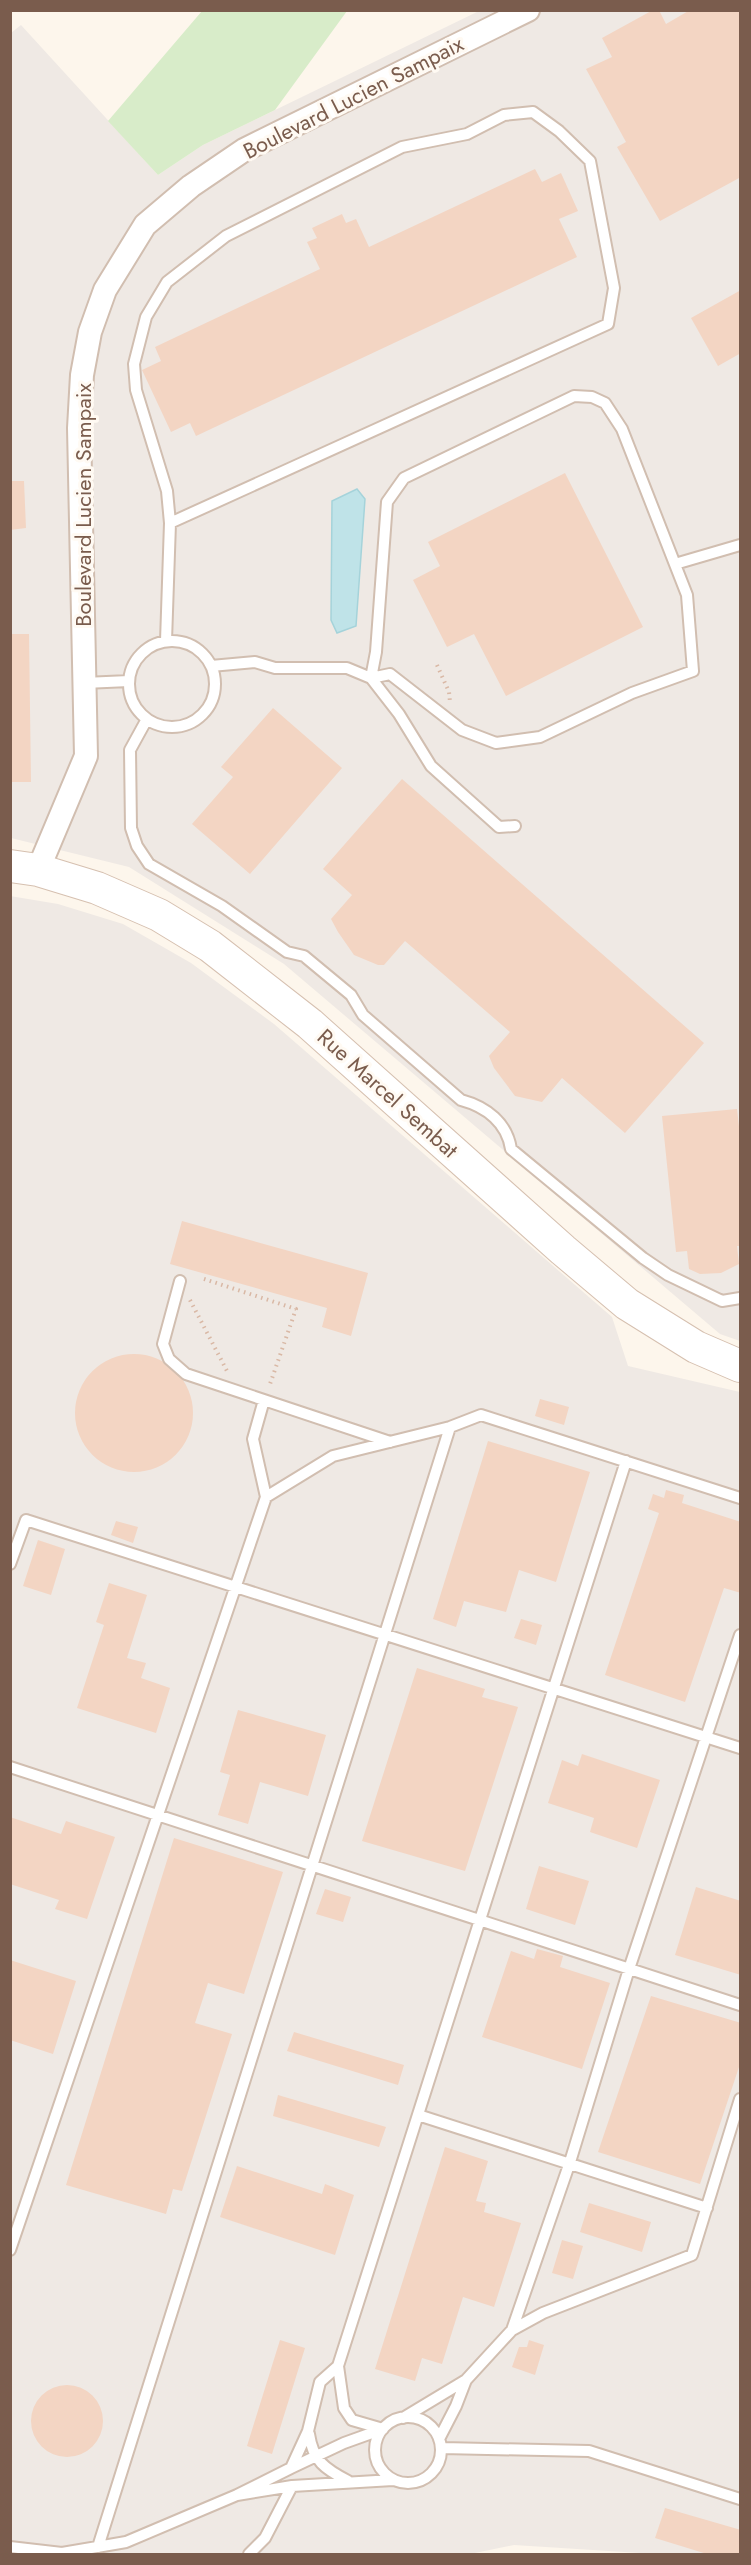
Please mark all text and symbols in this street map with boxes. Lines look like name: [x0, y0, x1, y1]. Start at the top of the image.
street label: Boulevard Lucien Sampaix: [237, 27, 469, 167]
street label: Boulevard Lucien Sampaix: [67, 383, 99, 627]
street label: Rue Marcel Sembat: [310, 1021, 466, 1166]

